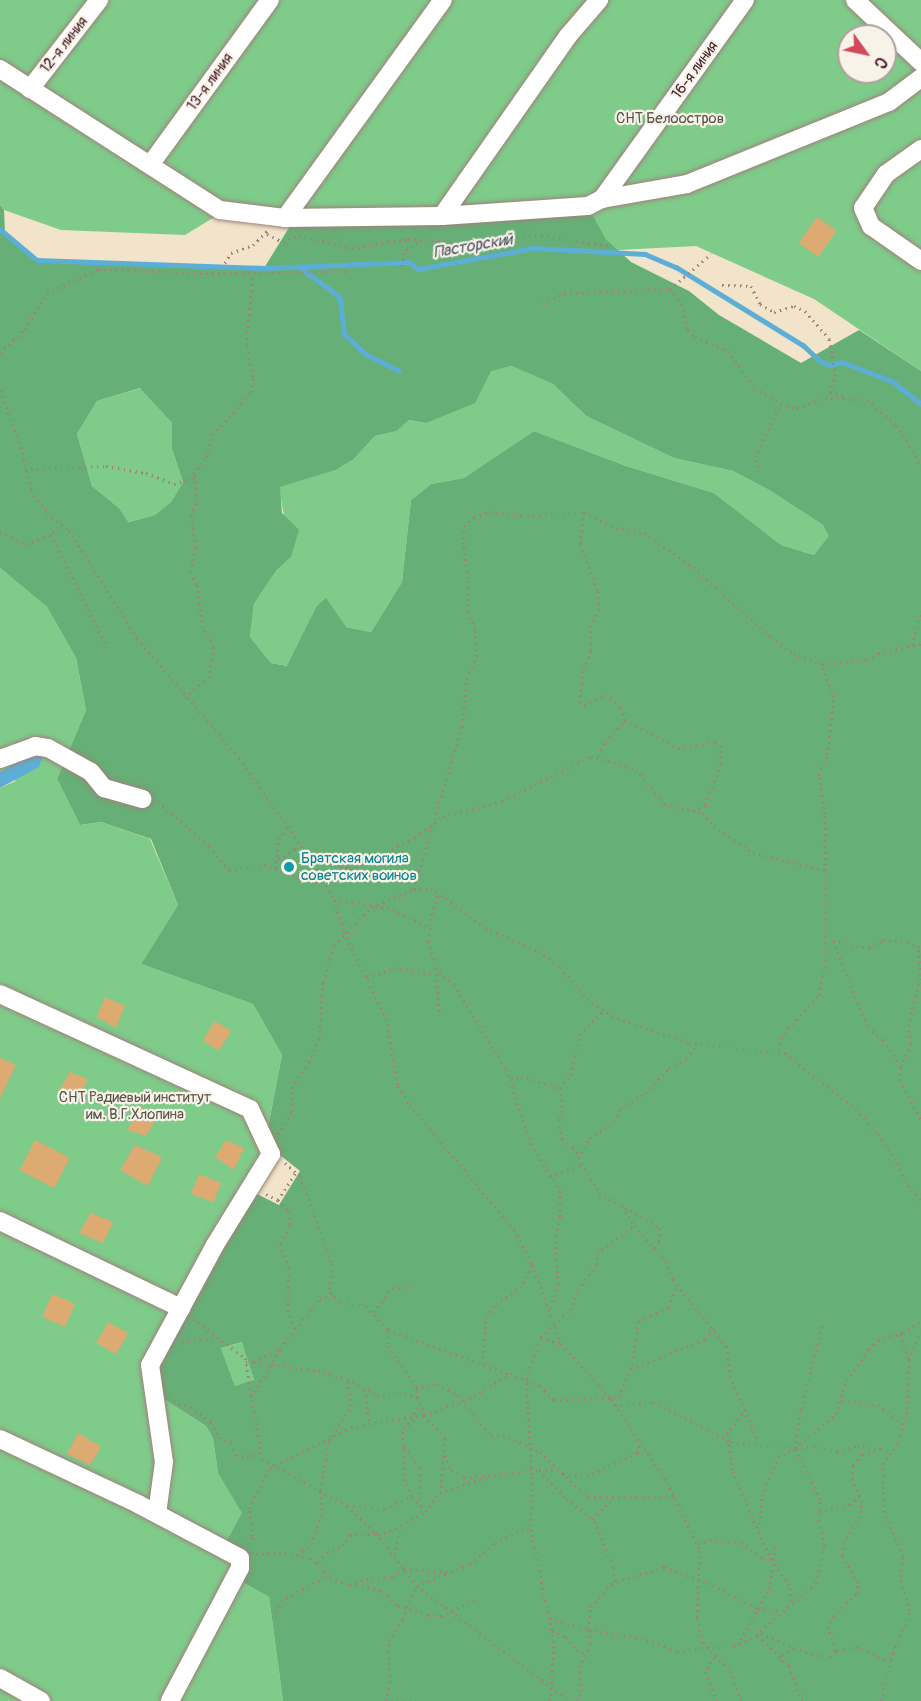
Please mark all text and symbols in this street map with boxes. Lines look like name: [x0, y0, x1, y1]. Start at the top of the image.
street label: 12-я линия: [36, 13, 92, 77]
north arrow: [837, 24, 897, 84]
street label: 16-я линия: [668, 38, 722, 102]
street label: 13-я линия: [183, 50, 237, 114]
text: С: [869, 53, 891, 72]
park label: СНТ Белоостров: [616, 110, 724, 128]
water label: Пасторский: [432, 230, 514, 262]
place label: Братская могила советских воинов: [301, 849, 417, 884]
marker: Братская могила советских воинов: [282, 860, 296, 874]
park label: СНТ Радиевый институт им. В.Г.Хлопина: [59, 1088, 211, 1123]

